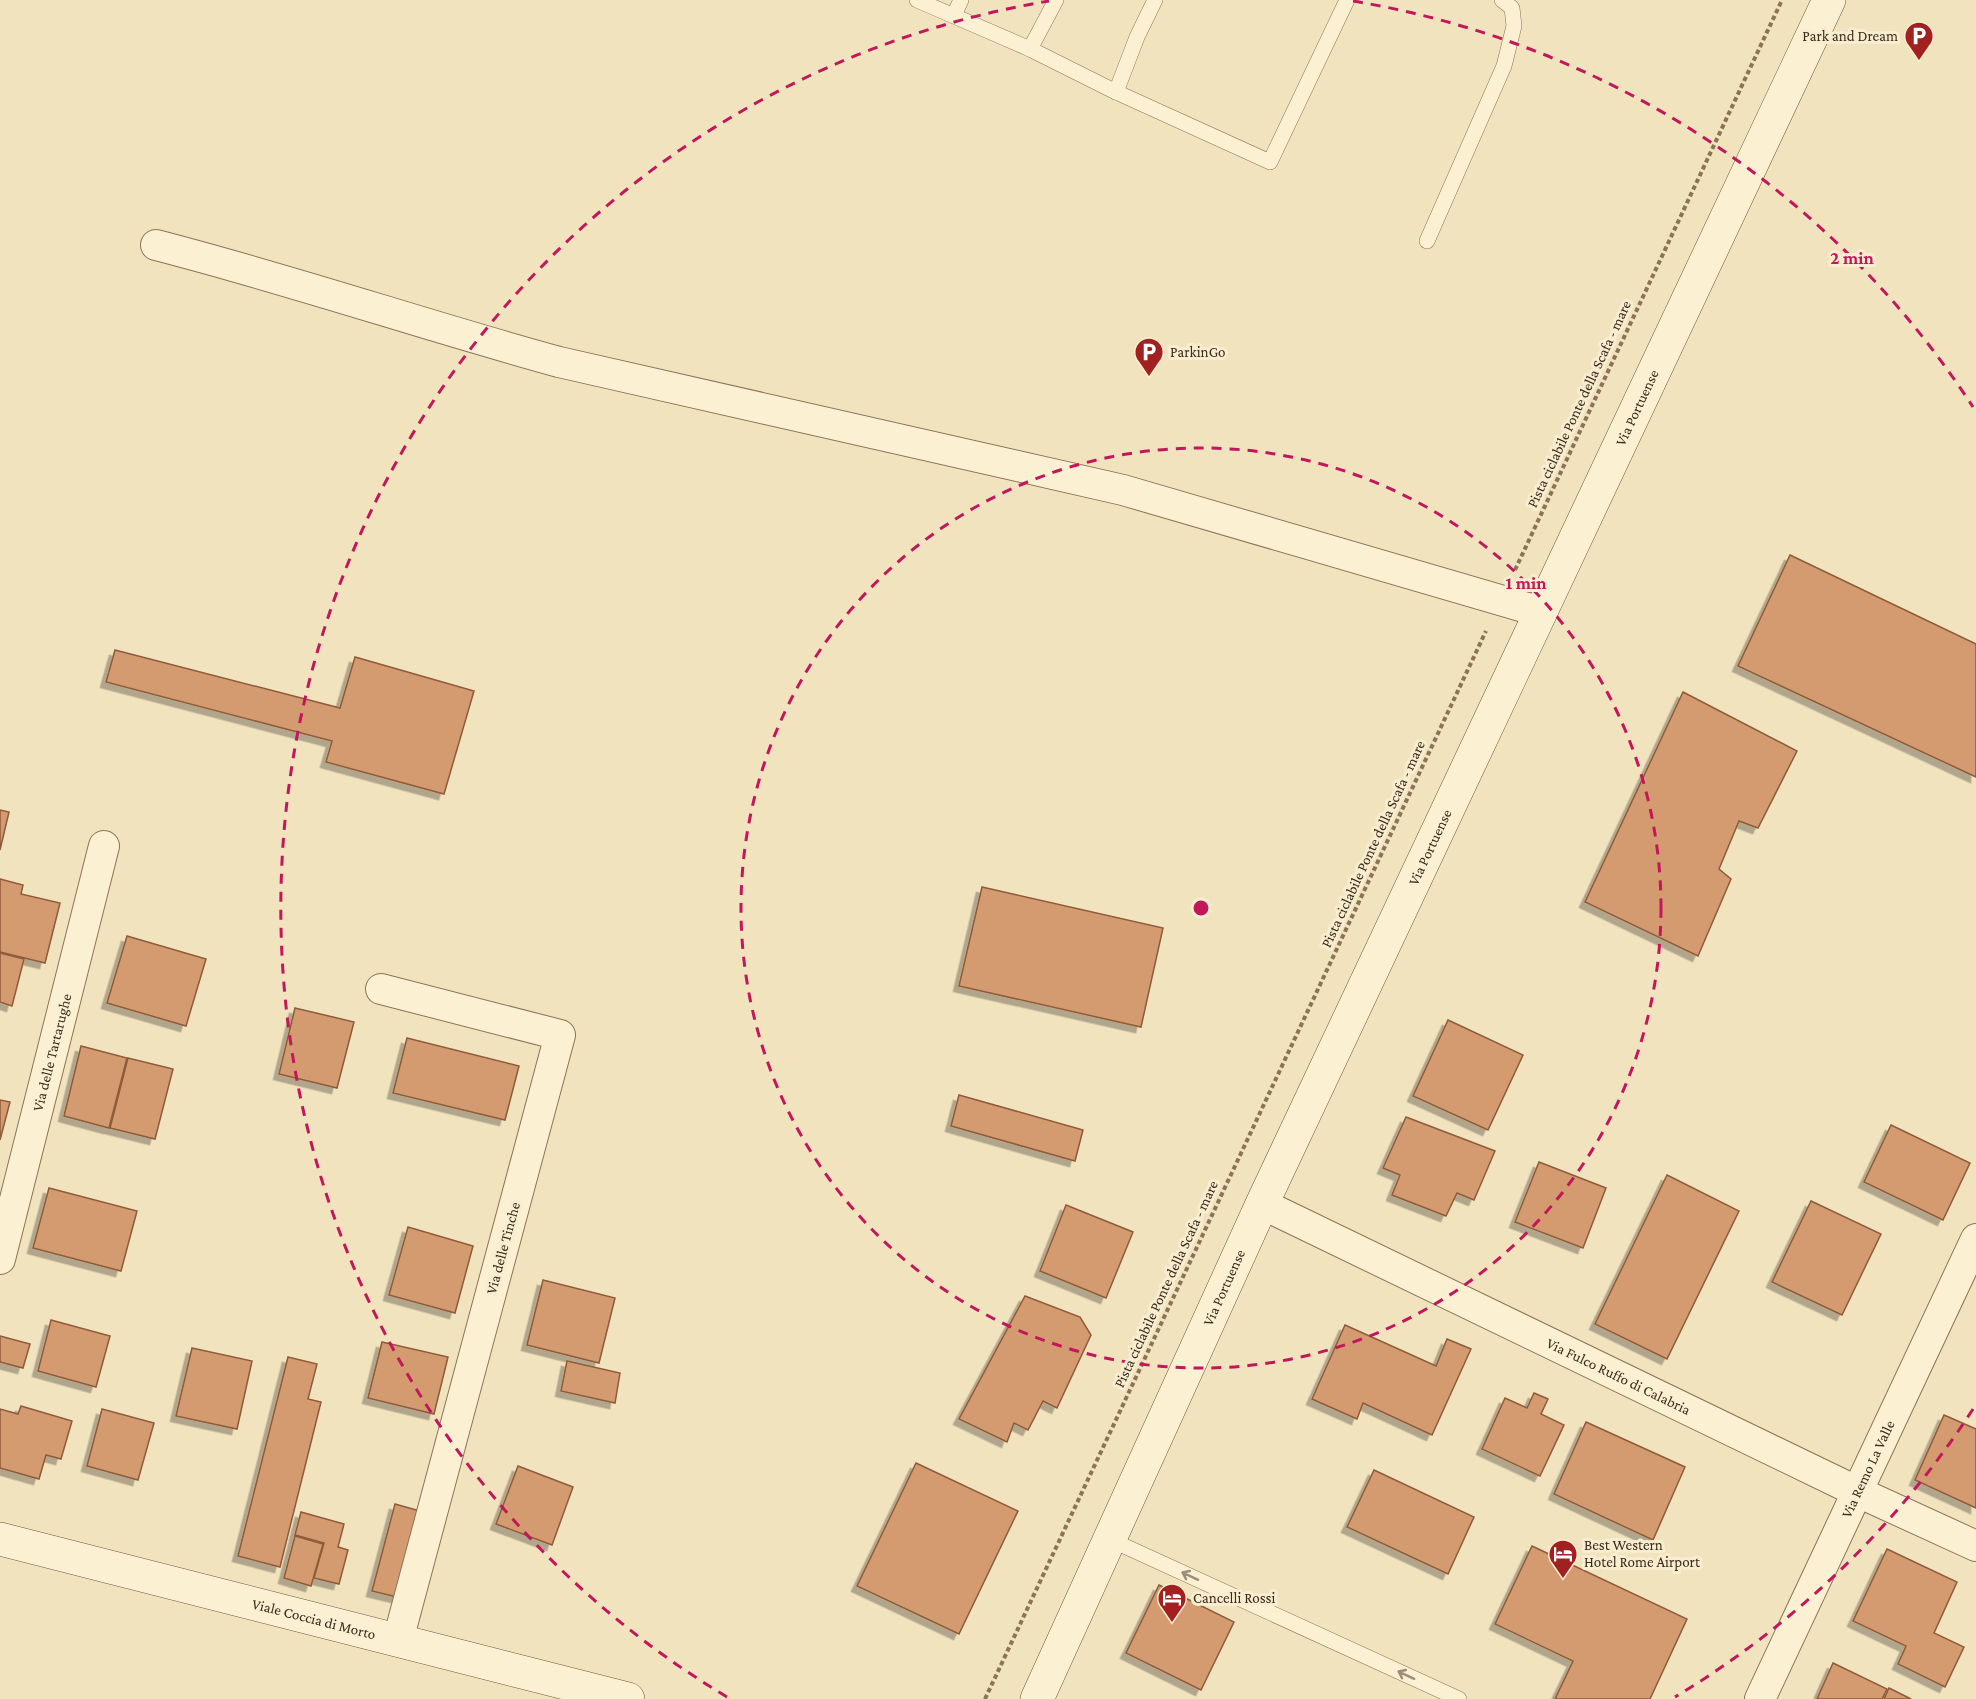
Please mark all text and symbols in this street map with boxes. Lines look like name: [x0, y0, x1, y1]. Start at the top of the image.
parking icon: Park and Dream: [1903, 20, 1935, 62]
place label: Park and Dream: [1802, 28, 1898, 44]
text: 2 min: [1830, 248, 1874, 268]
street label: Pista ciclabile Ponte della Scafa - mare: [1524, 298, 1634, 510]
parking icon: ParkinGo: [1133, 336, 1165, 378]
place label: ParkinGo: [1170, 344, 1226, 360]
street label: Via Portuense: [1612, 367, 1662, 448]
text: 1 min: [1506, 573, 1547, 593]
street label: Pista ciclabile Ponte della Scafa - mare: [1318, 738, 1428, 950]
street label: Via Portuense: [1405, 806, 1455, 888]
centre of rings: [1191, 898, 1211, 918]
street label: Via delle Tartarughe: [29, 991, 75, 1113]
street label: Pista ciclabile Ponte della Scafa - mare: [1111, 1178, 1221, 1390]
street label: Via delle Tinche: [483, 1200, 523, 1296]
street label: Via Portuense: [1200, 1246, 1248, 1328]
street label: Via Fulco Ruffo di Calabria: [1544, 1335, 1693, 1418]
street label: Via Remo La Valle: [1838, 1417, 1898, 1520]
place label: Best Western Hotel Rome Airport: [1584, 1537, 1701, 1571]
hotel icon: Best Western Hotel Rome Airport: [1547, 1538, 1579, 1580]
one-way arrow: [1182, 1570, 1200, 1582]
hotel icon: Cancelli Rossi: [1156, 1582, 1188, 1624]
place label: Cancelli Rossi: [1193, 1590, 1275, 1606]
street label: Viale Coccia di Morto: [250, 1596, 378, 1642]
one-way arrow: [1397, 1668, 1415, 1679]

